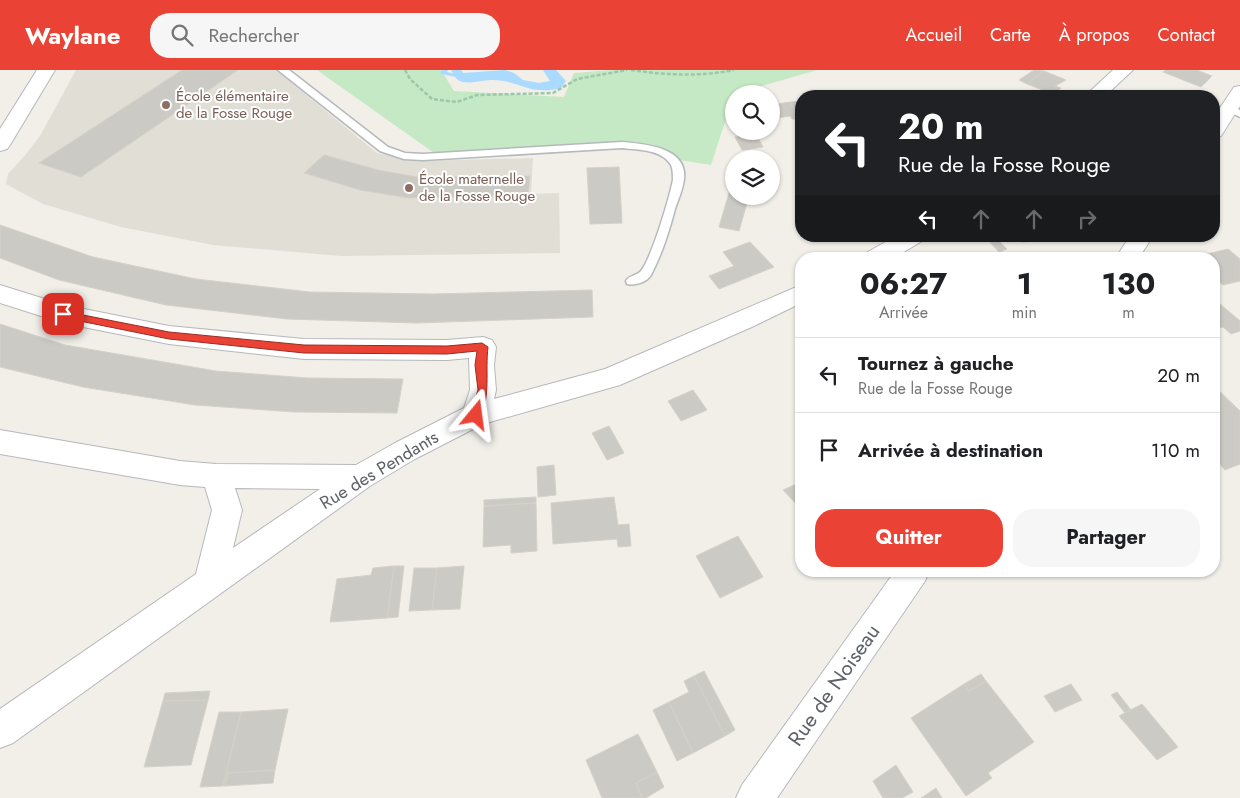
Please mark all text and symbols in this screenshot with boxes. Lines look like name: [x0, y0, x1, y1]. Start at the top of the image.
search box: [150, 13, 500, 58]
text: Waylane: [25, 18, 120, 53]
icon: search: [168, 21, 196, 49]
text: Rechercher: [208, 22, 299, 49]
text: Accueil: [905, 22, 962, 48]
text: Carte: [990, 22, 1031, 48]
text: À propos: [1059, 22, 1129, 48]
text: Contact: [1157, 22, 1215, 48]
place label: École élémentaire de la Fosse Rouge: [176, 85, 293, 124]
map controls: [725, 85, 780, 205]
button: search: [725, 85, 780, 140]
marker: École élémentaire de la Fosse Rouge: [160, 99, 172, 111]
text: 20 m: [898, 102, 983, 152]
icon: left: [815, 110, 880, 175]
text: Rue de la Fosse Rouge: [898, 148, 1110, 180]
button: layers: [725, 150, 780, 205]
place label: École maternelle de la Fosse Rouge: [419, 168, 536, 207]
marker: École maternelle de la Fosse Rouge: [403, 182, 415, 194]
icon: left: [914, 205, 942, 233]
icon: ahead: [967, 205, 995, 233]
icon: ahead: [1020, 205, 1048, 233]
icon: right: [1073, 205, 1101, 233]
text: 06:27: [860, 262, 947, 305]
text: 1: [1017, 262, 1032, 305]
text: 130: [1102, 262, 1155, 305]
pin: [42, 293, 84, 335]
icon: arrive: [49, 300, 77, 328]
text: Arrivée: [879, 301, 928, 324]
text: min: [1012, 301, 1037, 324]
text: m: [1122, 301, 1135, 324]
text: Tournez à gauche: [858, 350, 1014, 377]
icon: left: [815, 361, 843, 389]
text: 20 m: [1157, 362, 1200, 389]
text: Rue de la Fosse Rouge: [858, 377, 1012, 400]
position arrow: [449, 388, 501, 440]
street label: Rue des Pendants: [315, 424, 443, 516]
icon: arrive: [815, 436, 843, 464]
text: Arrivée à destination: [858, 437, 1043, 464]
text: 110 m: [1151, 437, 1200, 464]
button: Quitter: [815, 509, 1003, 567]
button: Partager: [1013, 509, 1200, 567]
street label: Rue de Noiseau: [781, 618, 887, 752]

